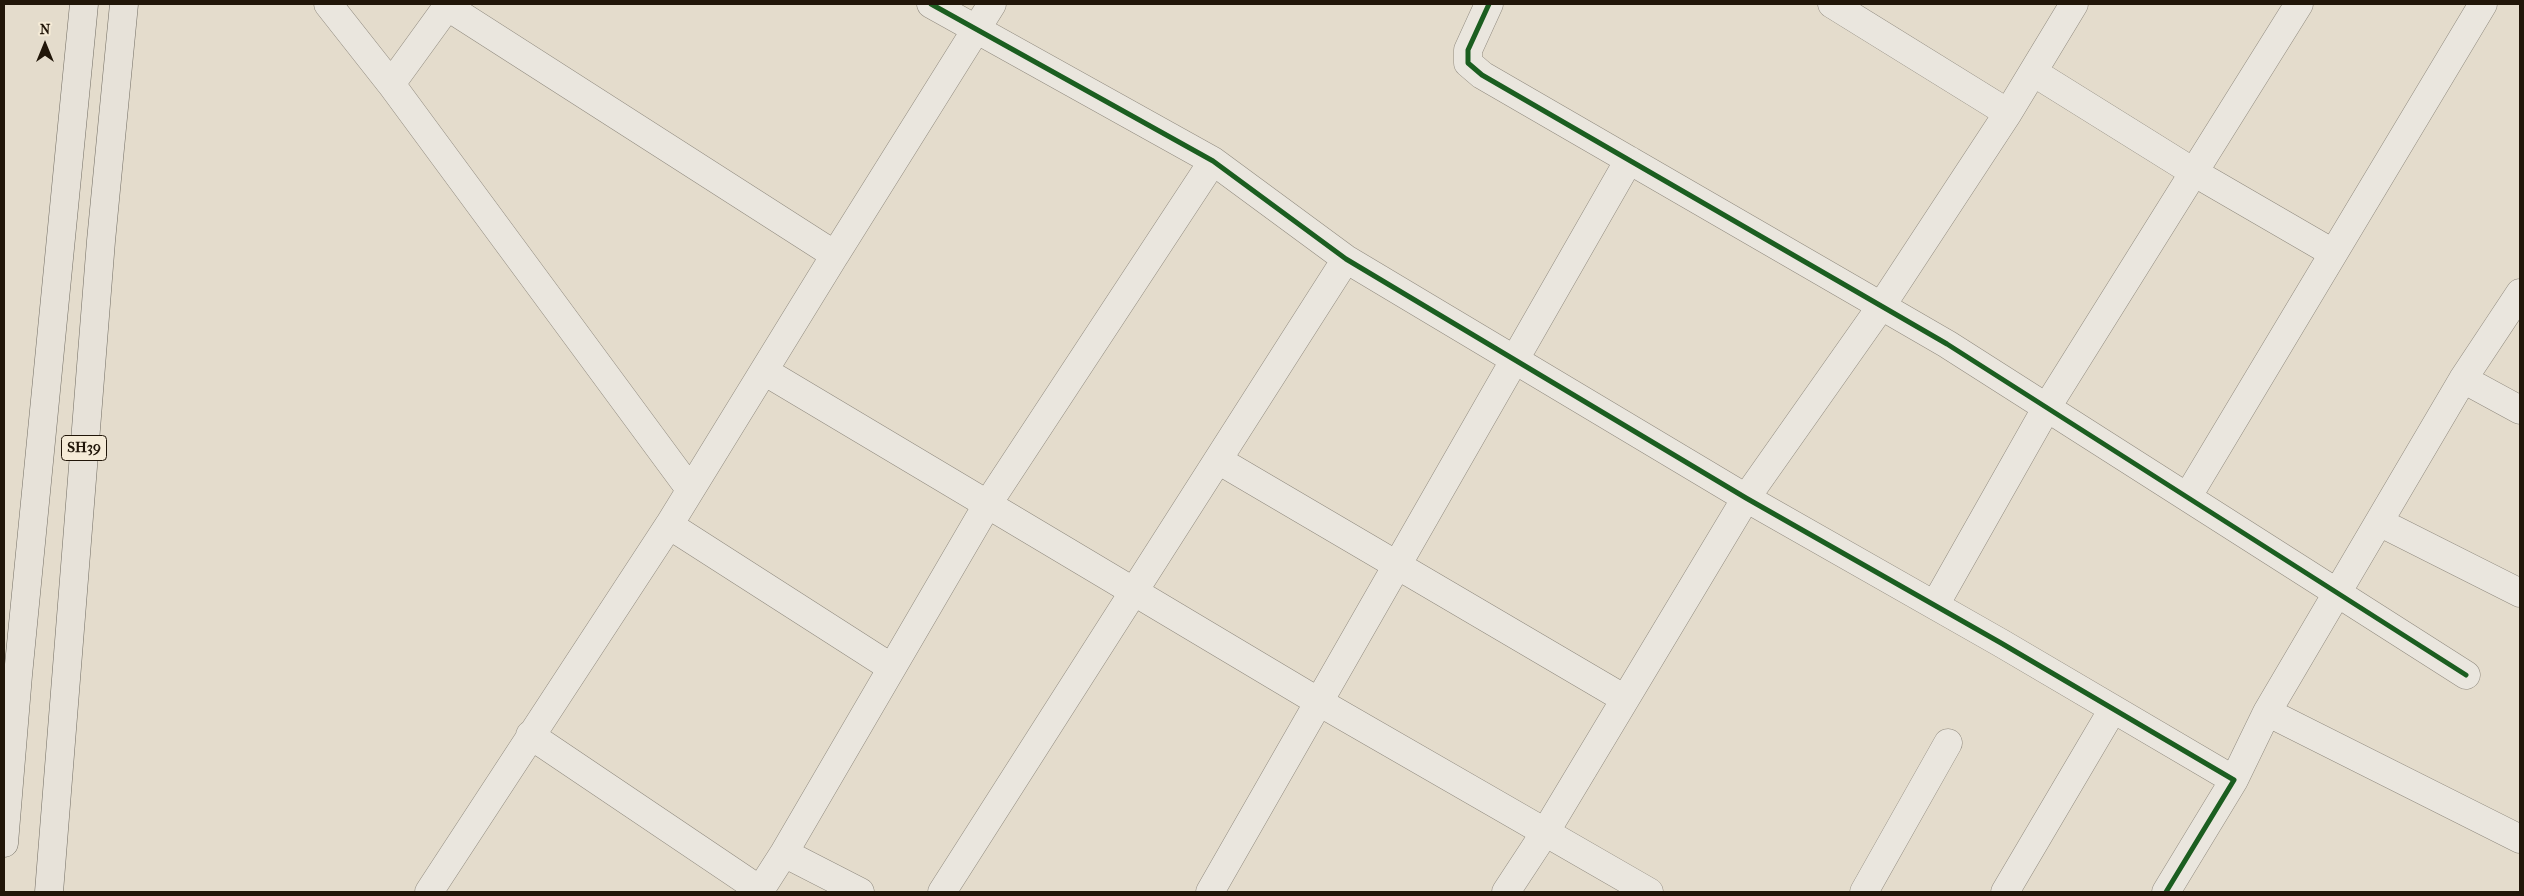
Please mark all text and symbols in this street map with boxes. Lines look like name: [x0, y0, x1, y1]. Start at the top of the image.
north arrow: [20, 20, 70, 70]
text: N: [40, 21, 50, 38]
road number: SH39: [62, 436, 106, 460]

